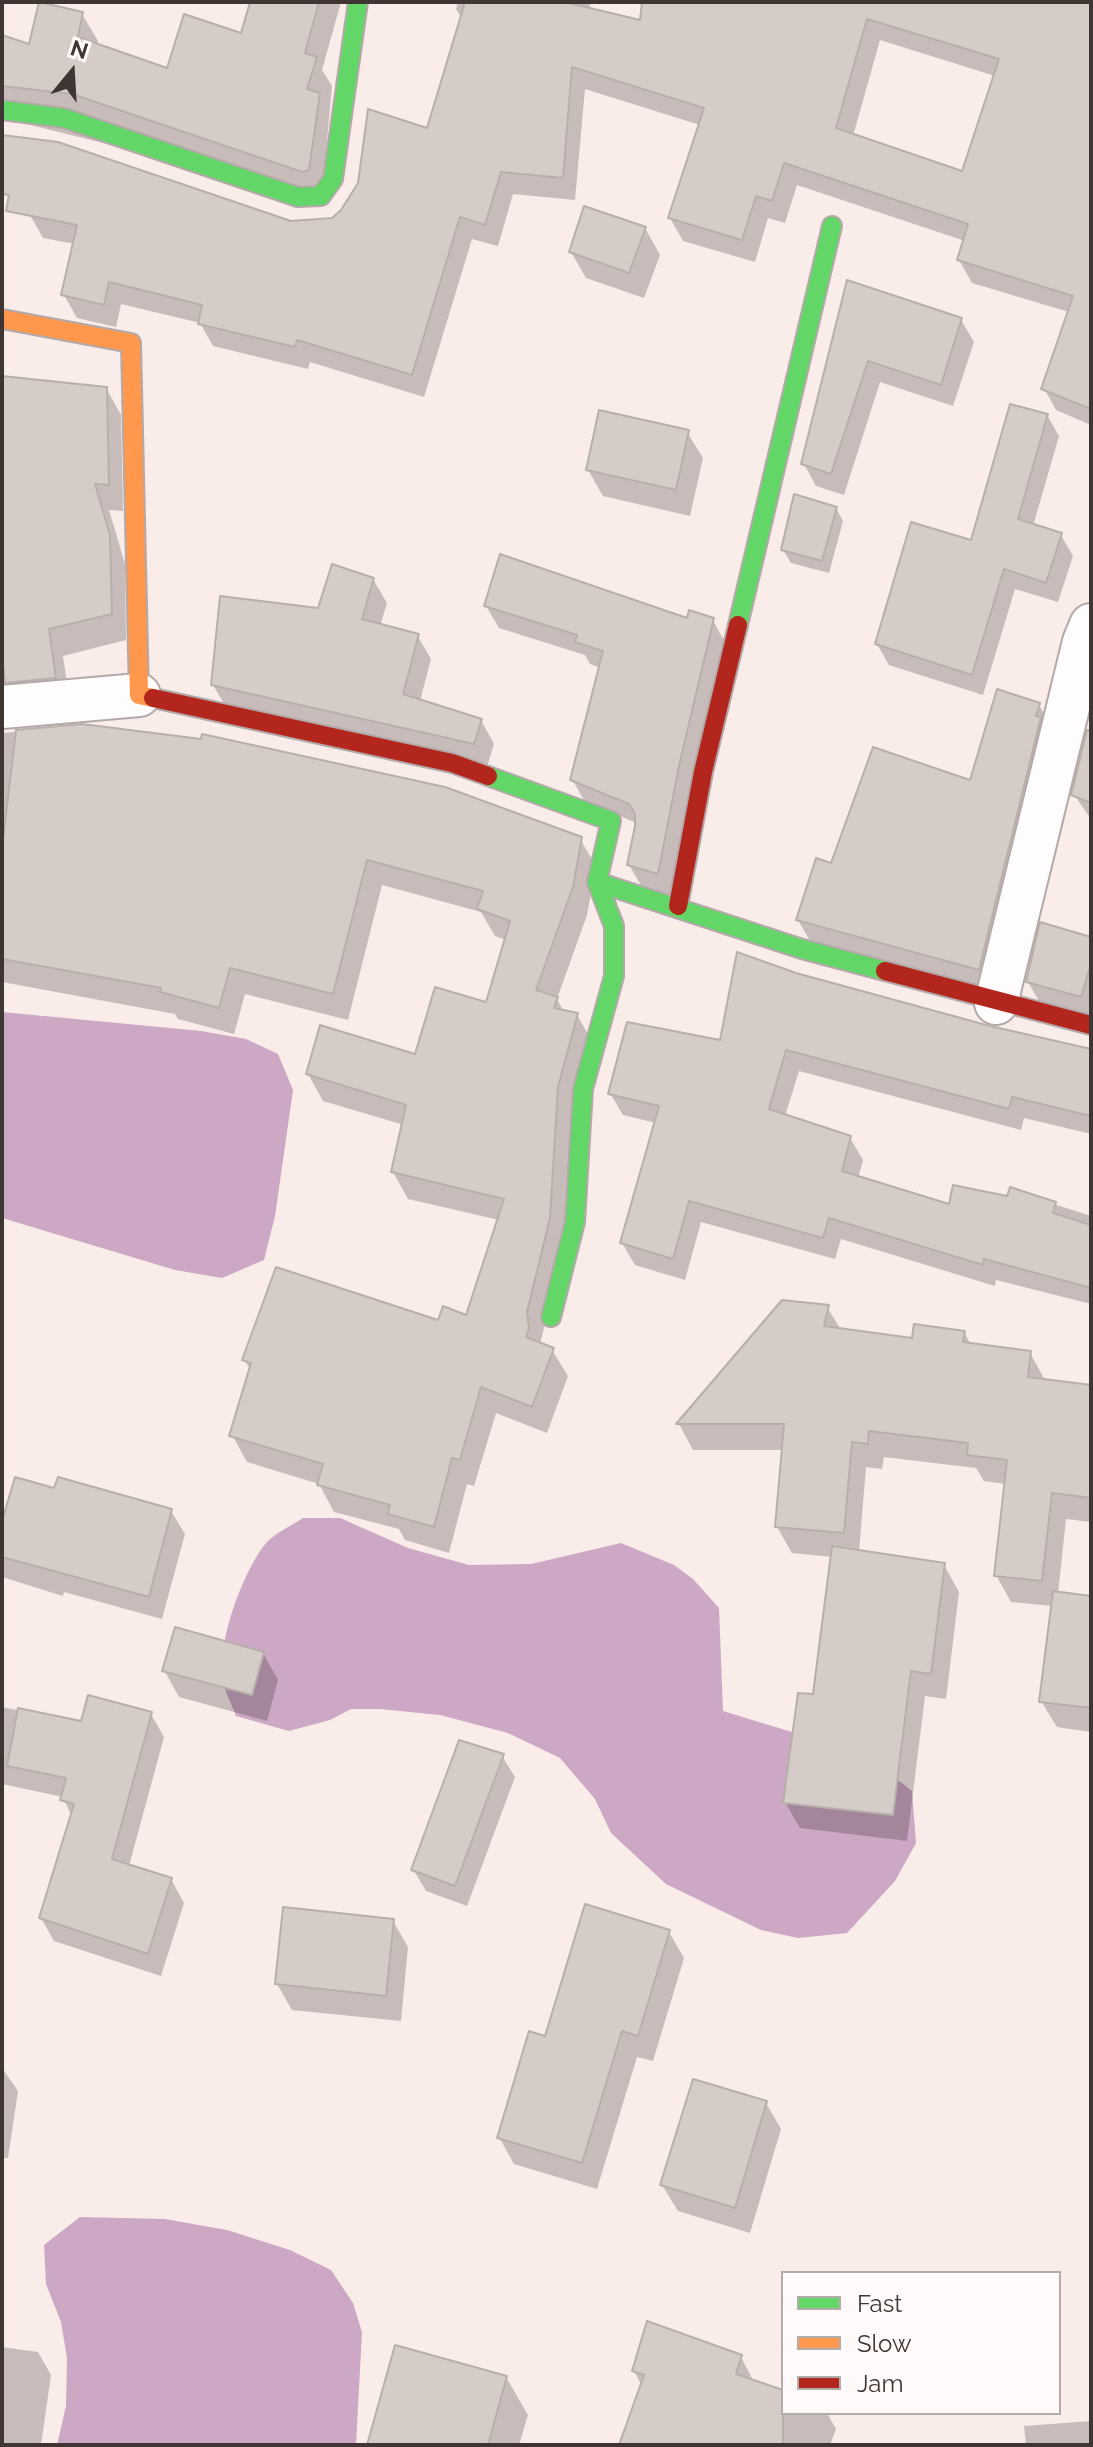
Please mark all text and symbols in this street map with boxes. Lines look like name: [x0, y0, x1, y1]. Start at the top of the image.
north arrow: [32, 32, 112, 112]
text: N: [67, 34, 91, 64]
legend: [781, 2271, 1061, 2415]
text: Fast: [857, 2289, 902, 2318]
text: Slow: [857, 2329, 911, 2358]
text: Jam: [857, 2369, 903, 2398]

